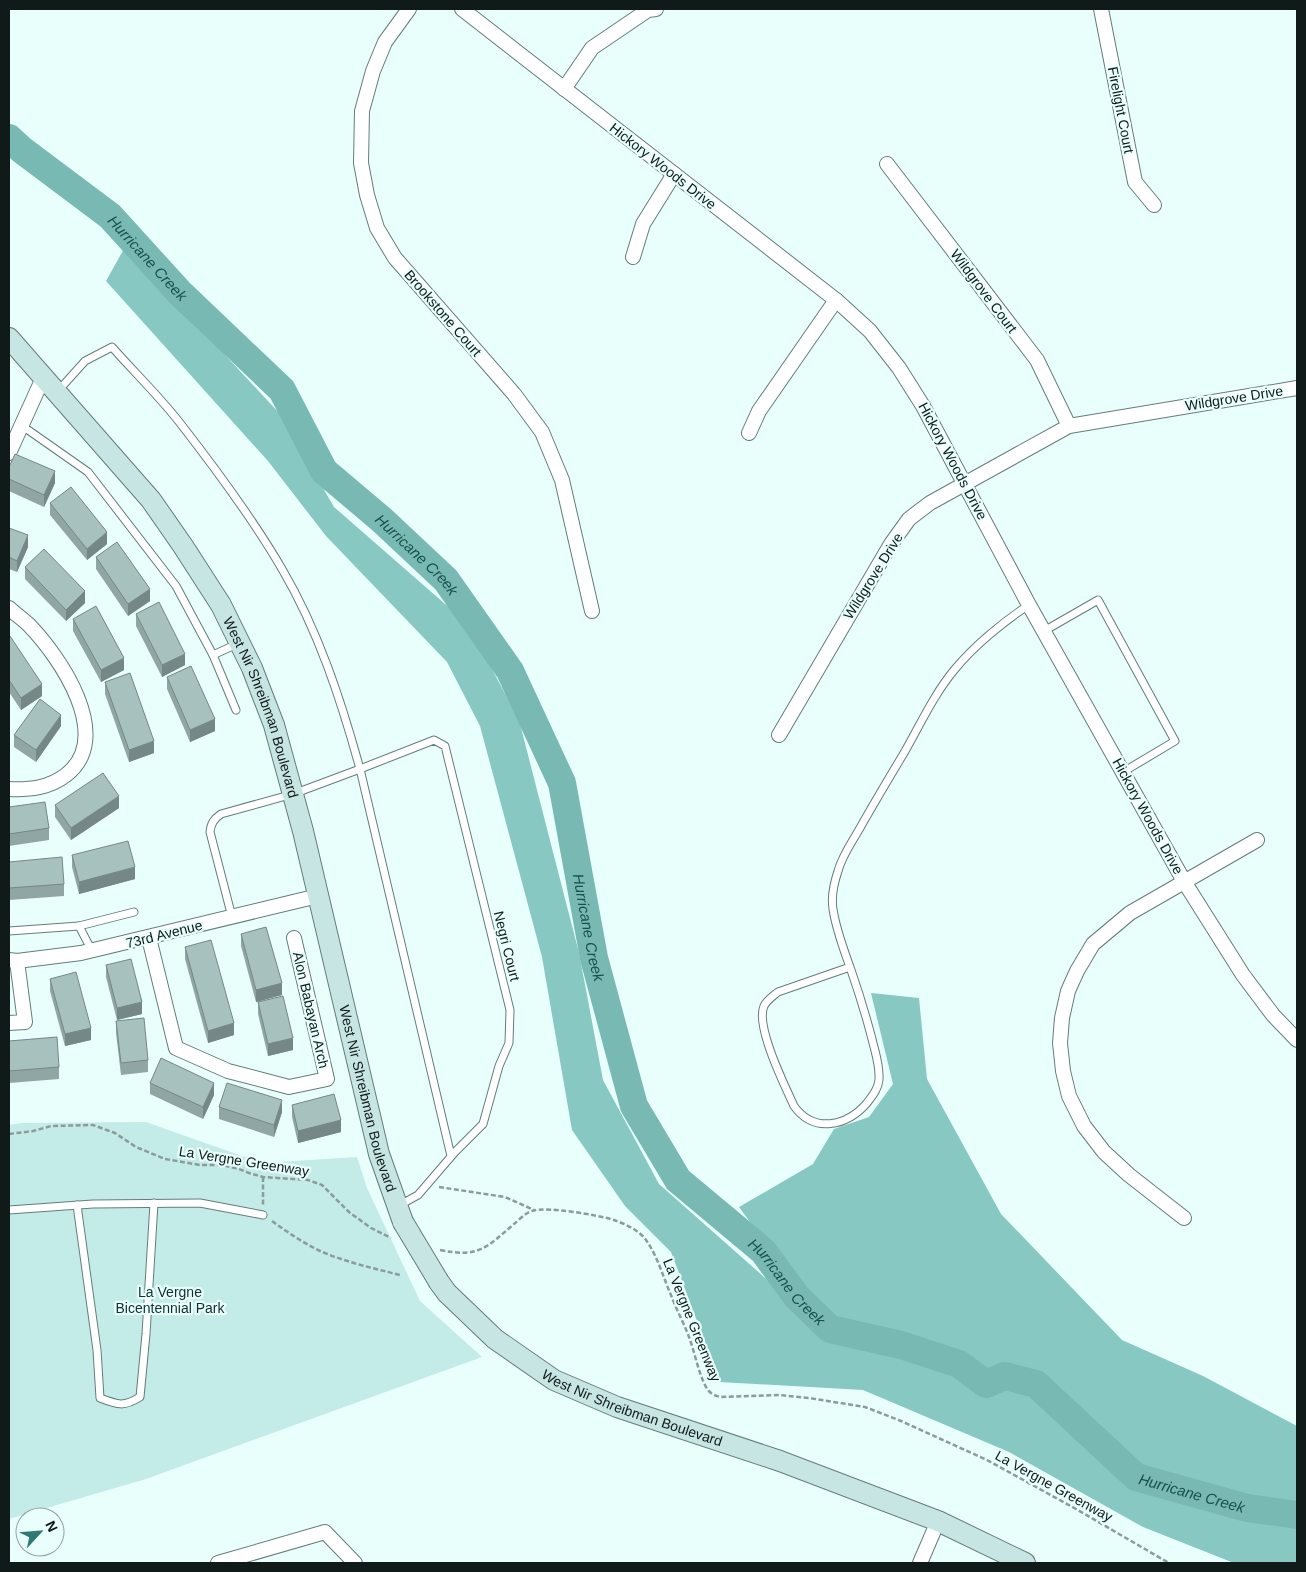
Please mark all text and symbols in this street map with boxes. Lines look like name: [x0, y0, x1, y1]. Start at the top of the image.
street label: Firelight Court: [1105, 65, 1137, 155]
street label: Hickory Woods Drive: [607, 120, 719, 213]
water label: Hurricane Creek: [105, 212, 192, 305]
street label: Wildgrove Court: [947, 246, 1021, 336]
street label: Brookstone Court: [401, 267, 485, 359]
street label: Wildgrove Drive: [1184, 382, 1284, 414]
street label: Hickory Woods Drive: [915, 400, 991, 523]
water label: Hurricane Creek: [372, 510, 463, 599]
street label: Wildgrove Drive: [840, 530, 906, 622]
street label: West Nir Shreibman Boulevard: [220, 614, 302, 800]
street label: Hickory Woods Drive: [1109, 755, 1187, 877]
water label: Hurricane Creek: [570, 872, 609, 984]
street label: Negri Court: [491, 909, 523, 983]
street label: 73rd Avenue: [124, 917, 204, 951]
street label: Alon Babayan Arch: [290, 950, 332, 1070]
street label: West Nir Shreibman Boulevard: [336, 1003, 400, 1194]
street label: La Vergne Greenway: [178, 1143, 310, 1179]
water label: Hurricane Creek: [745, 1234, 830, 1329]
street label: La Vergne Greenway: [660, 1256, 724, 1384]
park label: La Vergne Bicentennial Park: [116, 1284, 225, 1316]
street label: West Nir Shreibman Boulevard: [539, 1366, 725, 1449]
street label: La Vergne Greenway: [993, 1447, 1115, 1525]
water label: Hurricane Creek: [1137, 1470, 1248, 1516]
north arrow: [15, 1507, 65, 1557]
text: N: [42, 1518, 61, 1534]

